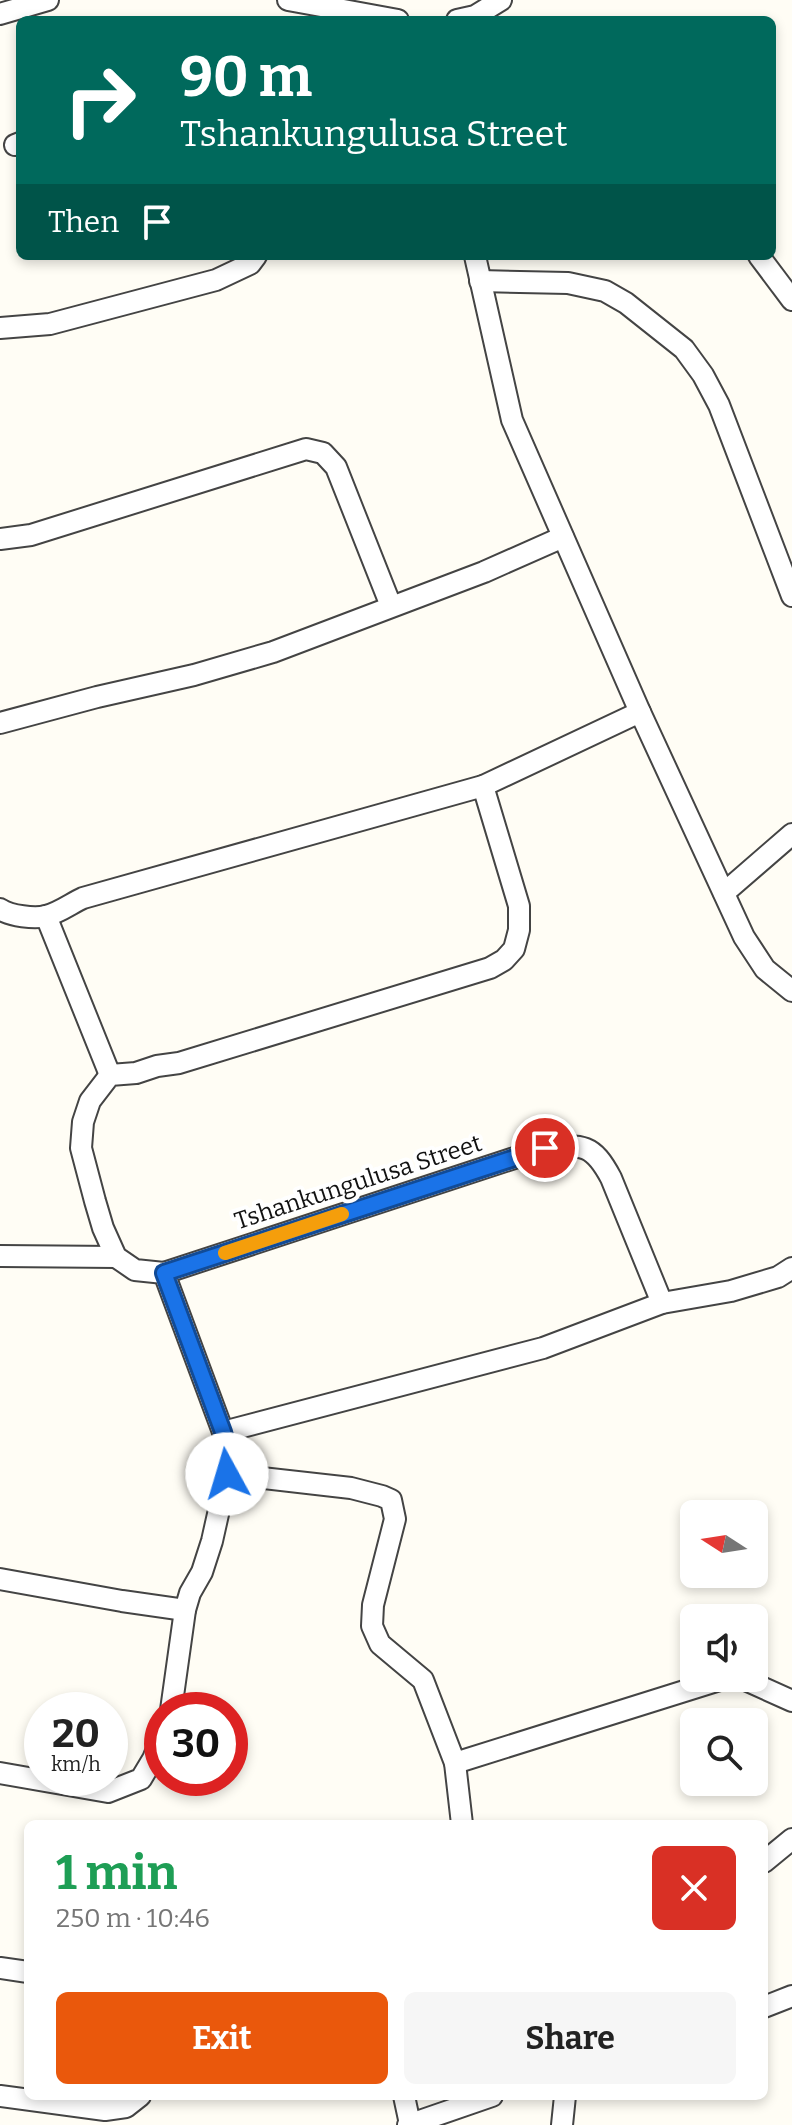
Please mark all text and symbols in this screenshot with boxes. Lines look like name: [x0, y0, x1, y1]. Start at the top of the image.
text: 90 m: [180, 44, 312, 111]
icon: right: [48, 48, 152, 152]
text: Tshankungulusa Street: [180, 112, 568, 156]
icon: arrive: [135, 200, 179, 244]
text: Then: [48, 204, 119, 240]
pin: [511, 1114, 579, 1182]
icon: arrive: [523, 1126, 567, 1170]
street label: Tshankungulusa Street: [231, 1129, 485, 1235]
position arrow: [185, 1432, 269, 1516]
north arrow: [680, 1500, 768, 1588]
map controls: [680, 1500, 768, 1796]
button: sound: [680, 1604, 768, 1692]
speed limit sign: 30: [144, 1692, 248, 1796]
button: search: [680, 1708, 768, 1796]
text: 20: [52, 1710, 100, 1758]
text: km/h: [51, 1752, 101, 1776]
text: 1 min: [56, 1844, 177, 1902]
button: close: [652, 1846, 736, 1930]
text: 250 m · 10:46: [56, 1903, 210, 1934]
button: Exit: [56, 1992, 388, 2084]
button: Share: [404, 1992, 736, 2084]

